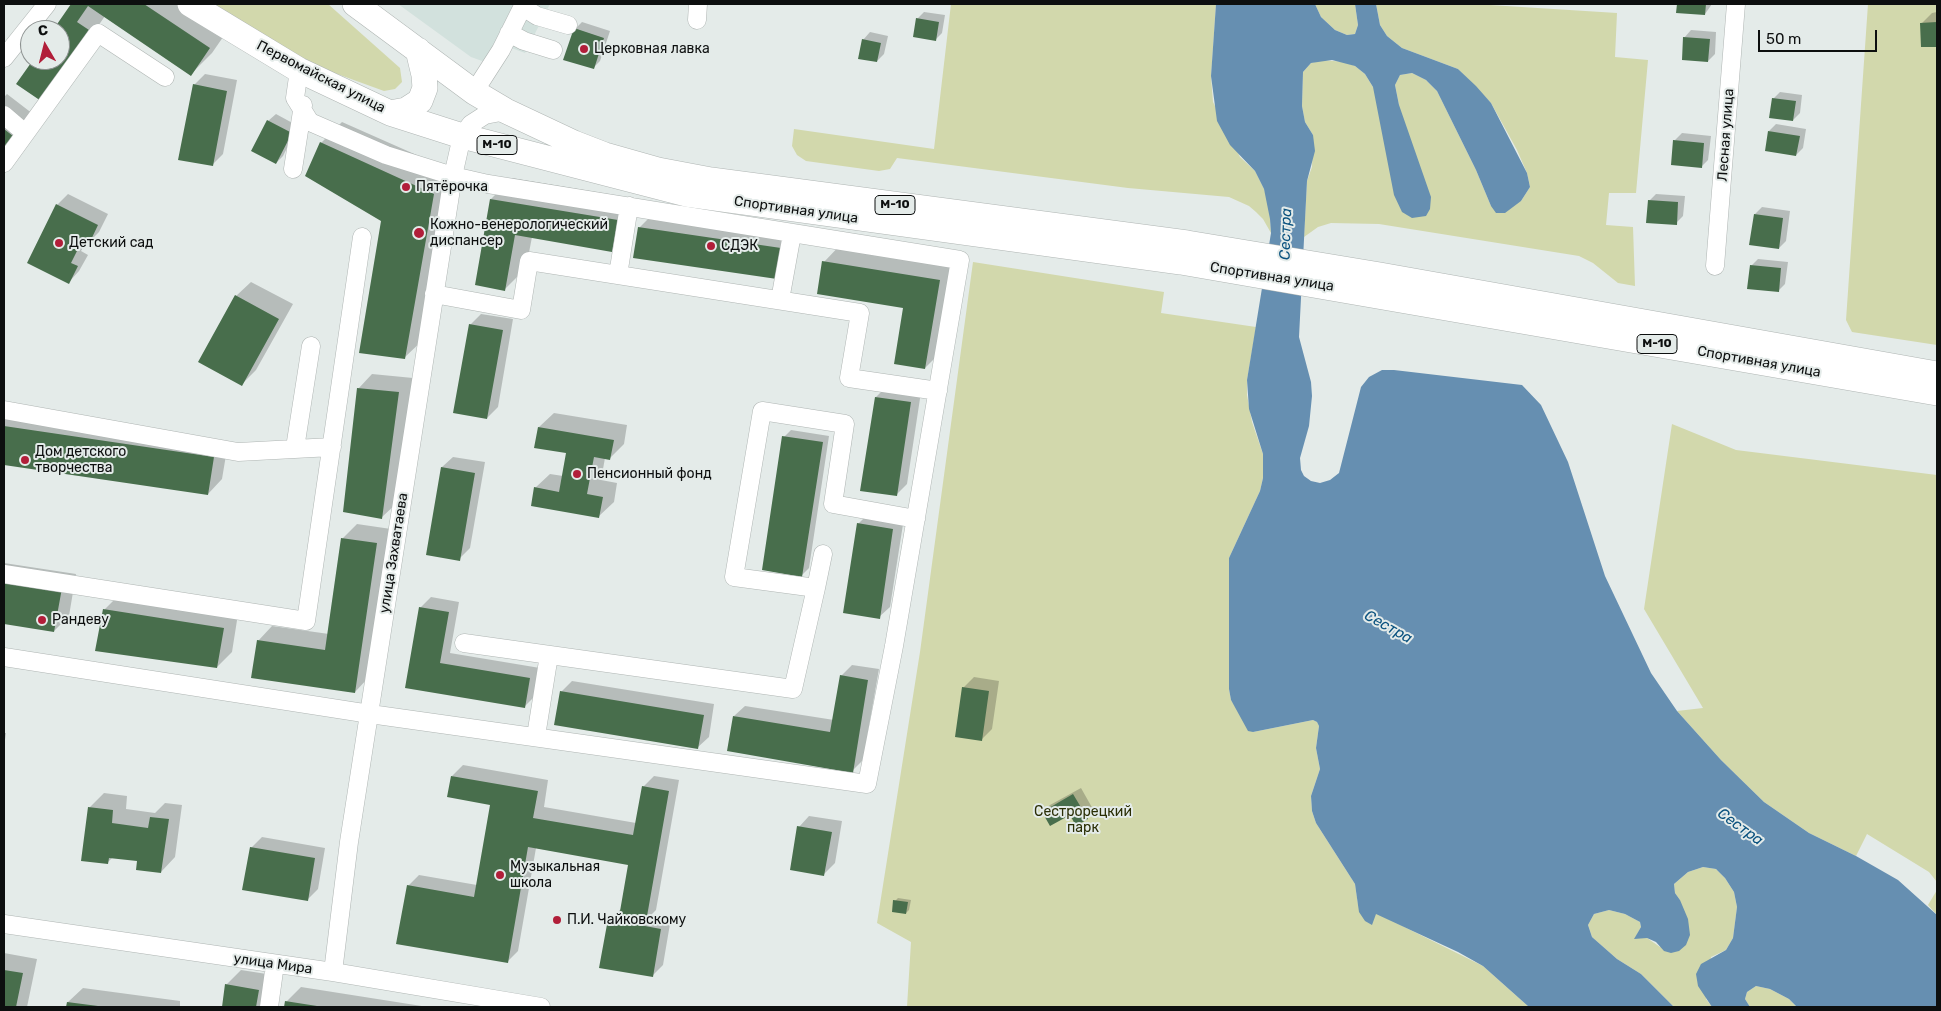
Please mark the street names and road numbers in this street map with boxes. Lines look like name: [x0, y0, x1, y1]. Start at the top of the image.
street label: Первомайская улица: [254, 37, 388, 117]
street label: Лесная улица: [1714, 88, 1738, 182]
road number: М-10: [477, 136, 517, 154]
street label: Спортивная улица: [733, 193, 859, 227]
road number: М-10: [875, 196, 915, 214]
street label: Спортивная улица: [1209, 259, 1335, 295]
road number: М-10: [1637, 334, 1677, 354]
street label: Спортивная улица: [1696, 343, 1822, 381]
street label: улица Захватаева: [376, 492, 412, 614]
street label: улица Мира: [233, 950, 313, 978]

